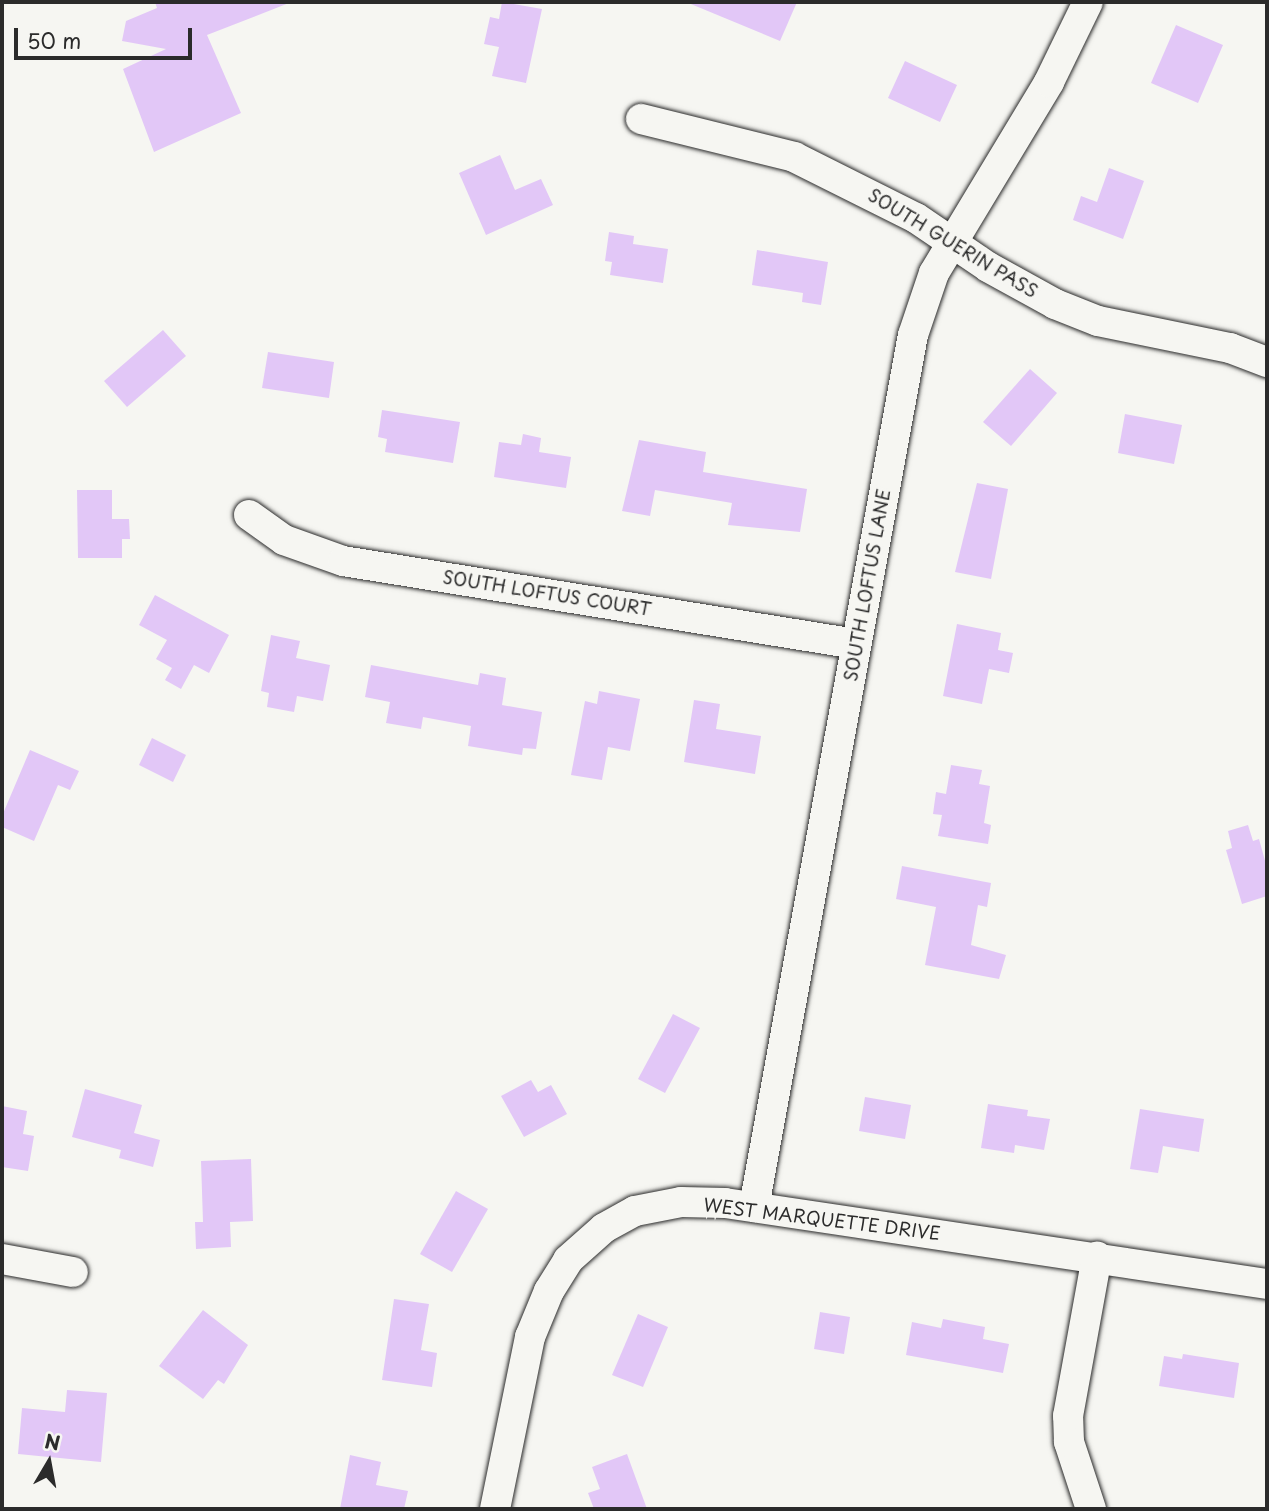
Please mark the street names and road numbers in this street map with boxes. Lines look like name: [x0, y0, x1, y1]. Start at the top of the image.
street label: SOUTH GUERIN PASS: [864, 184, 1042, 302]
street label: SOUTH LOFTUS LANE: [839, 487, 895, 683]
street label: SOUTH LOFTUS COURT: [440, 566, 654, 620]
street label: WEST MARQUETTE DRIVE: [703, 1194, 941, 1244]

